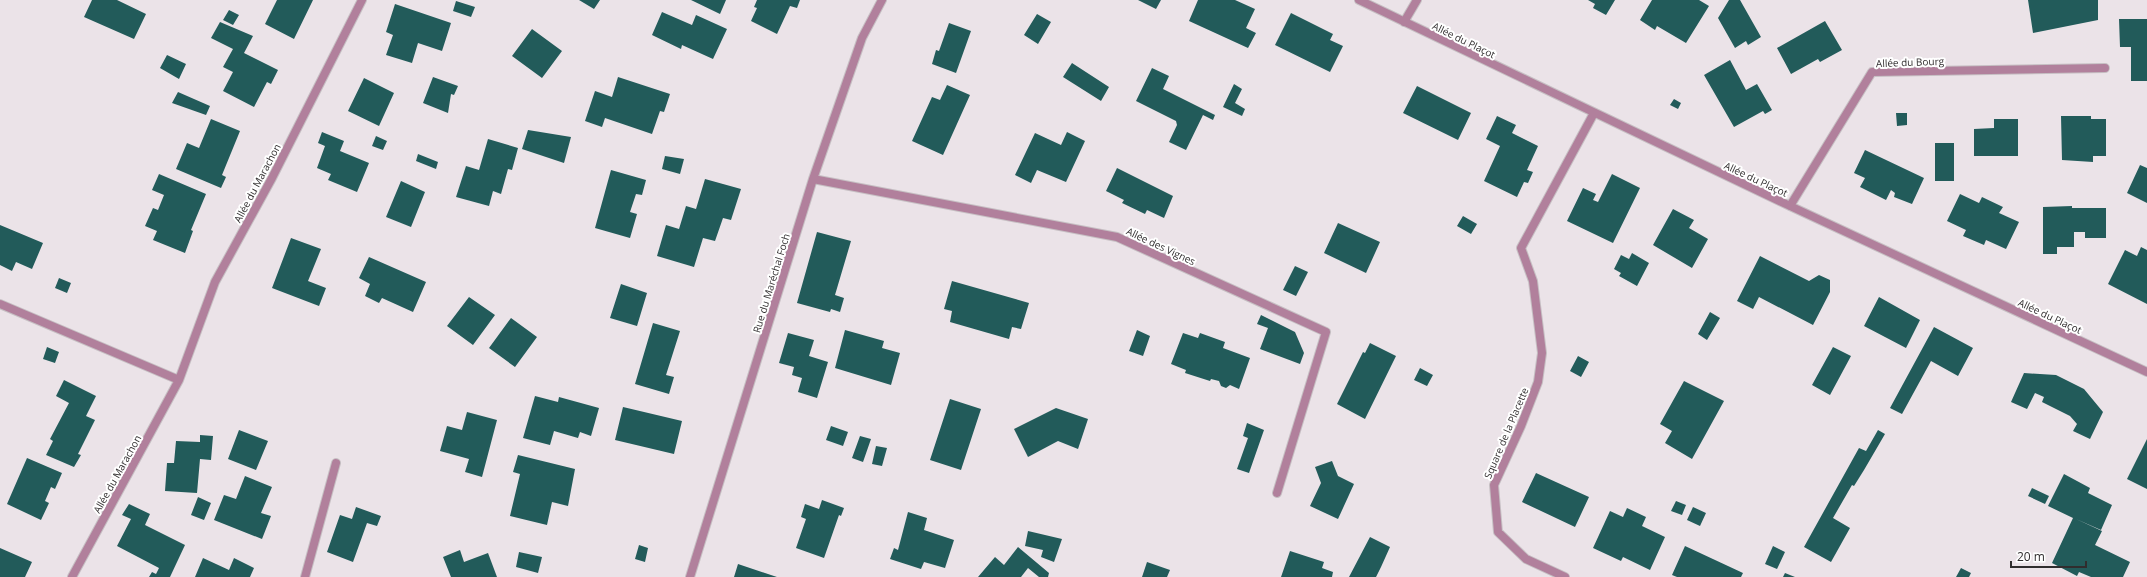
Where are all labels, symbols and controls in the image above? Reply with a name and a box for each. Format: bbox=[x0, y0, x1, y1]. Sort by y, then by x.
street label: Allée du Plaçot bbox=[1430, 19, 1498, 62]
street label: Allée du Bourg bbox=[1876, 54, 1945, 70]
street label: Allée du Marachon bbox=[230, 141, 284, 225]
street label: Allée du Plaçot bbox=[1722, 158, 1790, 200]
street label: Allée des Vignes bbox=[1124, 224, 1198, 268]
street label: Rue du Maréchal Foch bbox=[749, 232, 793, 334]
street label: Allée du Plaçot bbox=[2016, 295, 2084, 337]
street label: Square de la Placette bbox=[1480, 385, 1532, 481]
street label: Allée du Marachon bbox=[90, 432, 144, 516]
scale bar bbox=[2011, 543, 2086, 569]
text: 20 m bbox=[2017, 548, 2045, 565]

